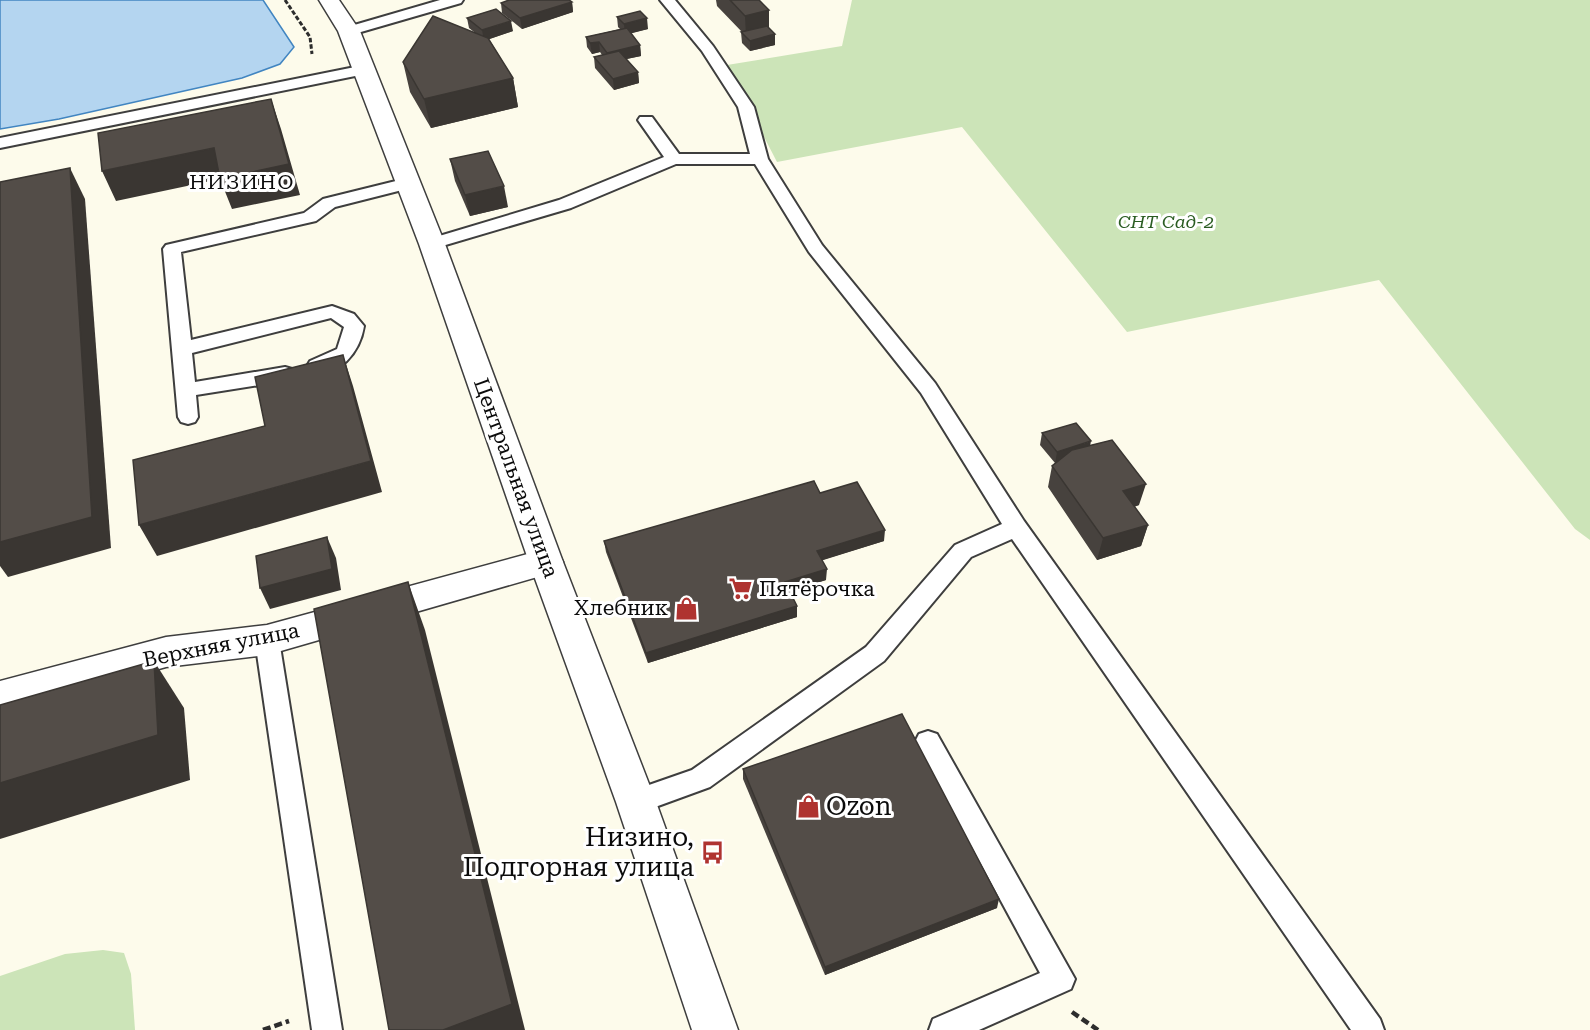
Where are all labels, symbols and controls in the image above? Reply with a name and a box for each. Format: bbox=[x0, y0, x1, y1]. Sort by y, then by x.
district label: НИЗИНО bbox=[189, 170, 295, 194]
park label: СНТ Сад-2 bbox=[1118, 211, 1214, 232]
street label: Центральная улица bbox=[469, 375, 563, 582]
supermarket icon: Пятёрочка bbox=[728, 576, 754, 602]
place label: Пятёрочка bbox=[759, 577, 875, 601]
shop icon: Хлебник bbox=[673, 595, 699, 621]
place label: Хлебник bbox=[574, 596, 668, 620]
street label: Верхняя улица bbox=[141, 618, 302, 672]
place label: Ozon bbox=[826, 791, 892, 821]
shop icon: Ozon bbox=[795, 793, 821, 819]
place label: Низино, Подгорная улица bbox=[463, 822, 694, 882]
bus stop icon: Низино, Подгорная улица bbox=[699, 839, 725, 865]

